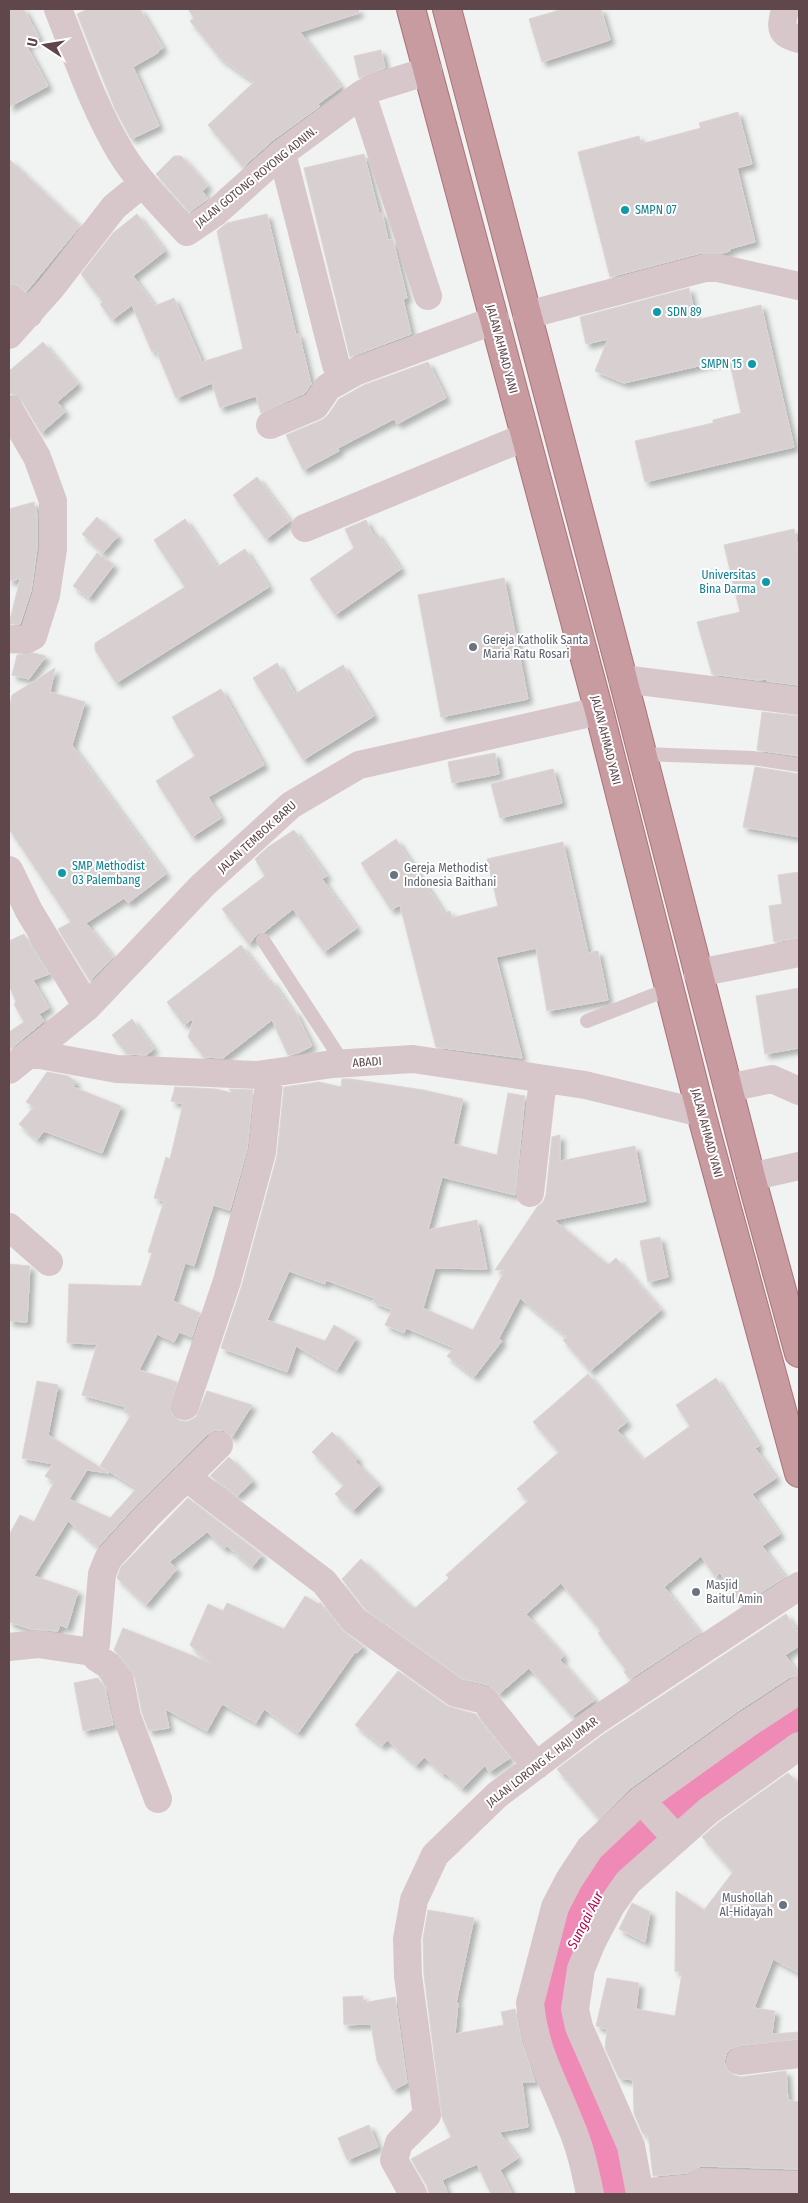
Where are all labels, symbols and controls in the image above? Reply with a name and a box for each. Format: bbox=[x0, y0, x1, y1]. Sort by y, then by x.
north arrow bbox=[20, 20, 70, 70]
text: U bbox=[24, 37, 42, 48]
street label: JALAN GOTONG ROYONG ADNIN. bbox=[192, 123, 320, 230]
place label: SMPN 07 bbox=[635, 203, 677, 217]
marker: SMPN 07 bbox=[619, 204, 631, 216]
street label: JALAN AHMAD YANI bbox=[483, 303, 521, 395]
place label: SDN 89 bbox=[667, 305, 702, 319]
marker: SDN 89 bbox=[651, 306, 663, 318]
place label: SMPN 15 bbox=[701, 357, 742, 371]
marker: SMPN 15 bbox=[746, 358, 758, 370]
place label: Universitas Bina Darma bbox=[699, 568, 756, 596]
marker: Universitas Bina Darma bbox=[760, 576, 772, 588]
place label: Gereja Katholik Santa Maria Ratu Rosari bbox=[483, 633, 589, 661]
marker: Gereja Katholik Santa Maria Ratu Rosari bbox=[467, 641, 479, 653]
street label: JALAN AHMAD YANI bbox=[588, 694, 624, 786]
street label: JALAN TEMBOK BARU bbox=[215, 798, 299, 876]
place label: SMP Methodist 03 Palembang bbox=[72, 859, 145, 887]
place label: Gereja Methodist Indonesia Baithani bbox=[404, 861, 496, 889]
marker: SMP Methodist 03 Palembang bbox=[56, 867, 68, 879]
marker: Gereja Methodist Indonesia Baithani bbox=[388, 869, 400, 881]
street label: ABADI bbox=[352, 1054, 382, 1070]
street label: JALAN AHMAD YANI bbox=[688, 1087, 726, 1179]
place label: Masjid Baitul Amin bbox=[706, 1578, 763, 1606]
marker: Masjid Baitul Amin bbox=[690, 1586, 702, 1598]
street label: JALAN LORONG K. HAJI UMAR bbox=[483, 1714, 601, 1810]
water label: Sungai Aur bbox=[563, 1888, 608, 1953]
place label: Mushollah Al-Hidayah bbox=[719, 1891, 773, 1919]
marker: Mushollah Al-Hidayah bbox=[777, 1899, 789, 1911]

